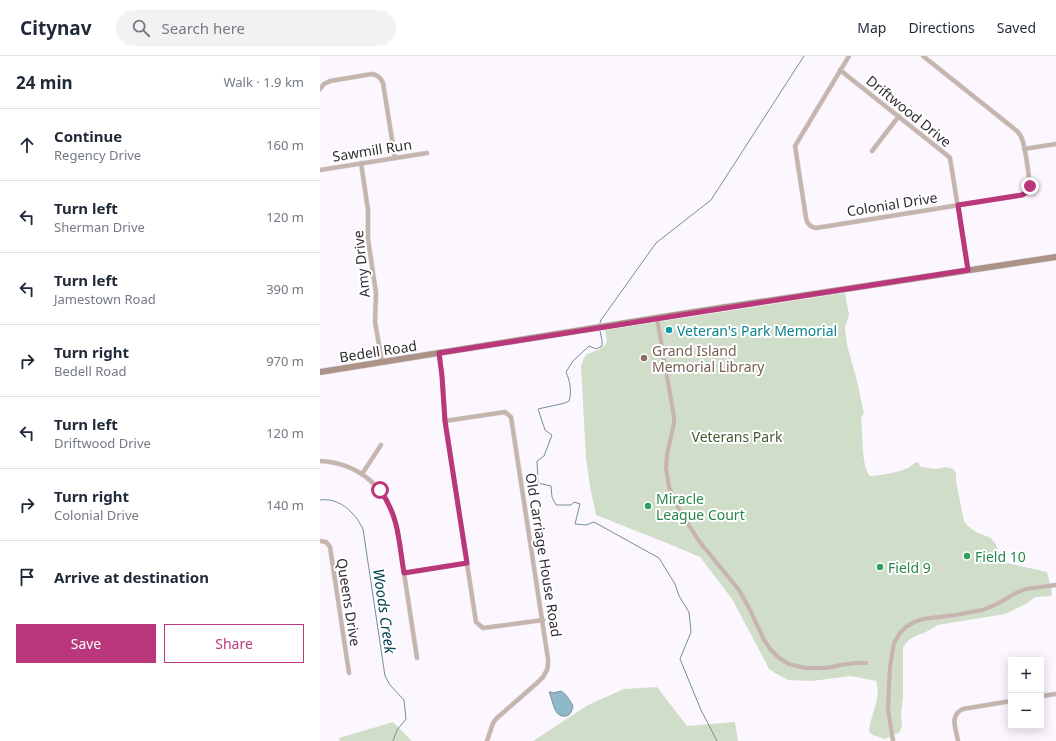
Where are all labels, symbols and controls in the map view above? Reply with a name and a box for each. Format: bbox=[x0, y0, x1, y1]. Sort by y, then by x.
search box bbox=[116, 10, 396, 46]
text: Citynav bbox=[20, 15, 92, 41]
icon: search bbox=[130, 17, 152, 39]
text: Search here bbox=[162, 18, 245, 38]
text: Map bbox=[857, 18, 886, 37]
text: Directions bbox=[908, 18, 975, 37]
text: Saved bbox=[997, 18, 1036, 37]
text: 24 min bbox=[16, 71, 73, 94]
street label: Driftwood Drive bbox=[862, 71, 956, 151]
text: Walk · 1.9 km bbox=[224, 73, 304, 91]
text: Continue bbox=[54, 126, 122, 146]
icon: ahead bbox=[16, 134, 38, 156]
street label: Sawmill Run bbox=[331, 134, 413, 166]
text: 160 m bbox=[266, 136, 304, 154]
text: Regency Drive bbox=[54, 146, 141, 164]
route end bbox=[1021, 177, 1039, 195]
street label: Colonial Drive bbox=[845, 187, 939, 221]
text: Turn left bbox=[54, 198, 118, 218]
icon: left bbox=[16, 206, 38, 228]
text: 120 m bbox=[266, 208, 304, 226]
text: Sherman Drive bbox=[54, 218, 145, 236]
street label: Amy Drive bbox=[348, 229, 374, 299]
text: Turn left bbox=[54, 270, 118, 290]
icon: left bbox=[16, 278, 38, 300]
text: 390 m bbox=[266, 280, 304, 298]
text: Jamestown Road bbox=[54, 290, 156, 308]
place label: Veteran's Park Memorial bbox=[677, 321, 837, 340]
marker: Veteran's Park Memorial bbox=[664, 325, 674, 335]
street label: Bedell Road bbox=[338, 336, 418, 366]
place label: Grand Island Memorial Library bbox=[652, 341, 765, 376]
text: Turn right bbox=[54, 342, 129, 362]
icon: right bbox=[16, 350, 38, 372]
text: 970 m bbox=[266, 352, 304, 370]
marker: Grand Island Memorial Library bbox=[639, 353, 649, 363]
text: Bedell Road bbox=[54, 362, 126, 380]
text: Turn left bbox=[54, 414, 118, 434]
icon: left bbox=[16, 422, 38, 444]
text: 120 m bbox=[266, 424, 304, 442]
park label: Veterans Park bbox=[692, 427, 783, 446]
text: Driftwood Drive bbox=[54, 434, 151, 452]
street label: Old Carriage House Road bbox=[522, 472, 566, 638]
route start bbox=[371, 481, 389, 499]
text: Turn right bbox=[54, 486, 129, 506]
place label: Miracle League Court bbox=[656, 489, 745, 524]
icon: right bbox=[16, 494, 38, 516]
text: 140 m bbox=[266, 496, 304, 514]
marker: Miracle League Court bbox=[643, 501, 653, 511]
text: Colonial Drive bbox=[54, 506, 139, 524]
place label: Field 10 bbox=[975, 547, 1026, 566]
marker: Field 10 bbox=[962, 551, 972, 561]
street label: Queens Drive bbox=[333, 557, 365, 648]
place label: Field 9 bbox=[888, 558, 931, 577]
marker: Field 9 bbox=[875, 562, 885, 572]
icon: arrive bbox=[16, 566, 38, 588]
text: Arrive at destination bbox=[54, 567, 209, 587]
water label: Woods Creek bbox=[369, 567, 401, 655]
button: Save bbox=[16, 624, 156, 663]
button: Share bbox=[164, 624, 304, 663]
map controls bbox=[1008, 657, 1044, 729]
button: + bbox=[1008, 657, 1044, 693]
button: − bbox=[1008, 693, 1044, 729]

